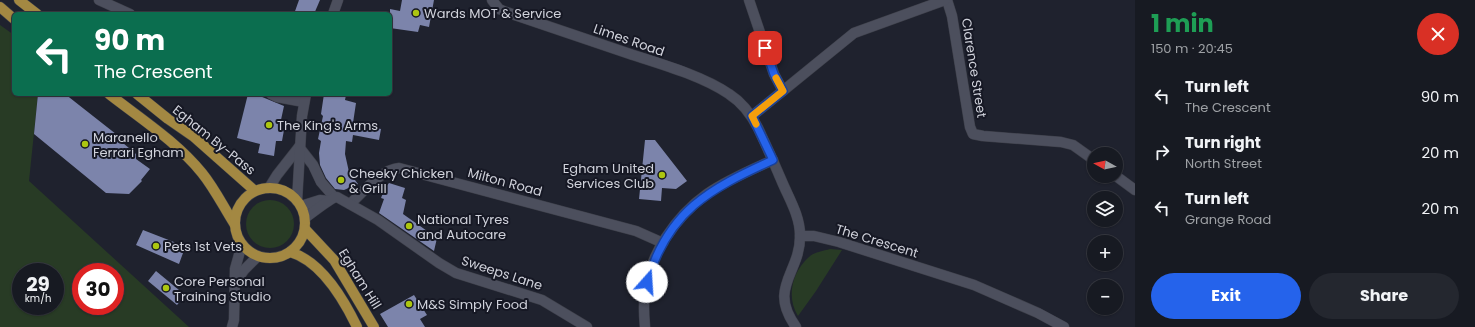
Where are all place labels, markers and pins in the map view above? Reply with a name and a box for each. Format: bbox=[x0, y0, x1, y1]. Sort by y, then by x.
place label: Wards MOT & Service bbox=[424, 4, 561, 23]
marker: Wards MOT & Service bbox=[411, 8, 421, 18]
pin bbox=[748, 31, 782, 65]
place label: The King's Arms bbox=[277, 116, 378, 135]
marker: The King's Arms bbox=[264, 120, 274, 130]
place label: Maranello Ferrari Egham bbox=[93, 128, 184, 162]
marker: Maranello Ferrari Egham bbox=[80, 139, 90, 149]
place label: Egham United Services Club bbox=[563, 159, 654, 193]
place label: Cheeky Chicken & Grill bbox=[349, 164, 453, 198]
marker: Egham United Services Club bbox=[657, 170, 667, 180]
marker: Cheeky Chicken & Grill bbox=[336, 175, 346, 185]
place label: National Tyres and Autocare bbox=[417, 210, 509, 244]
marker: National Tyres and Autocare bbox=[404, 221, 414, 231]
place label: Pets 1st Vets bbox=[164, 237, 242, 256]
marker: Pets 1st Vets bbox=[151, 241, 161, 251]
place label: Core Personal Training Studio bbox=[174, 272, 271, 306]
marker: Core Personal Training Studio bbox=[161, 283, 171, 293]
place label: M&S Simply Food bbox=[417, 295, 528, 314]
marker: M&S Simply Food bbox=[404, 299, 414, 309]

